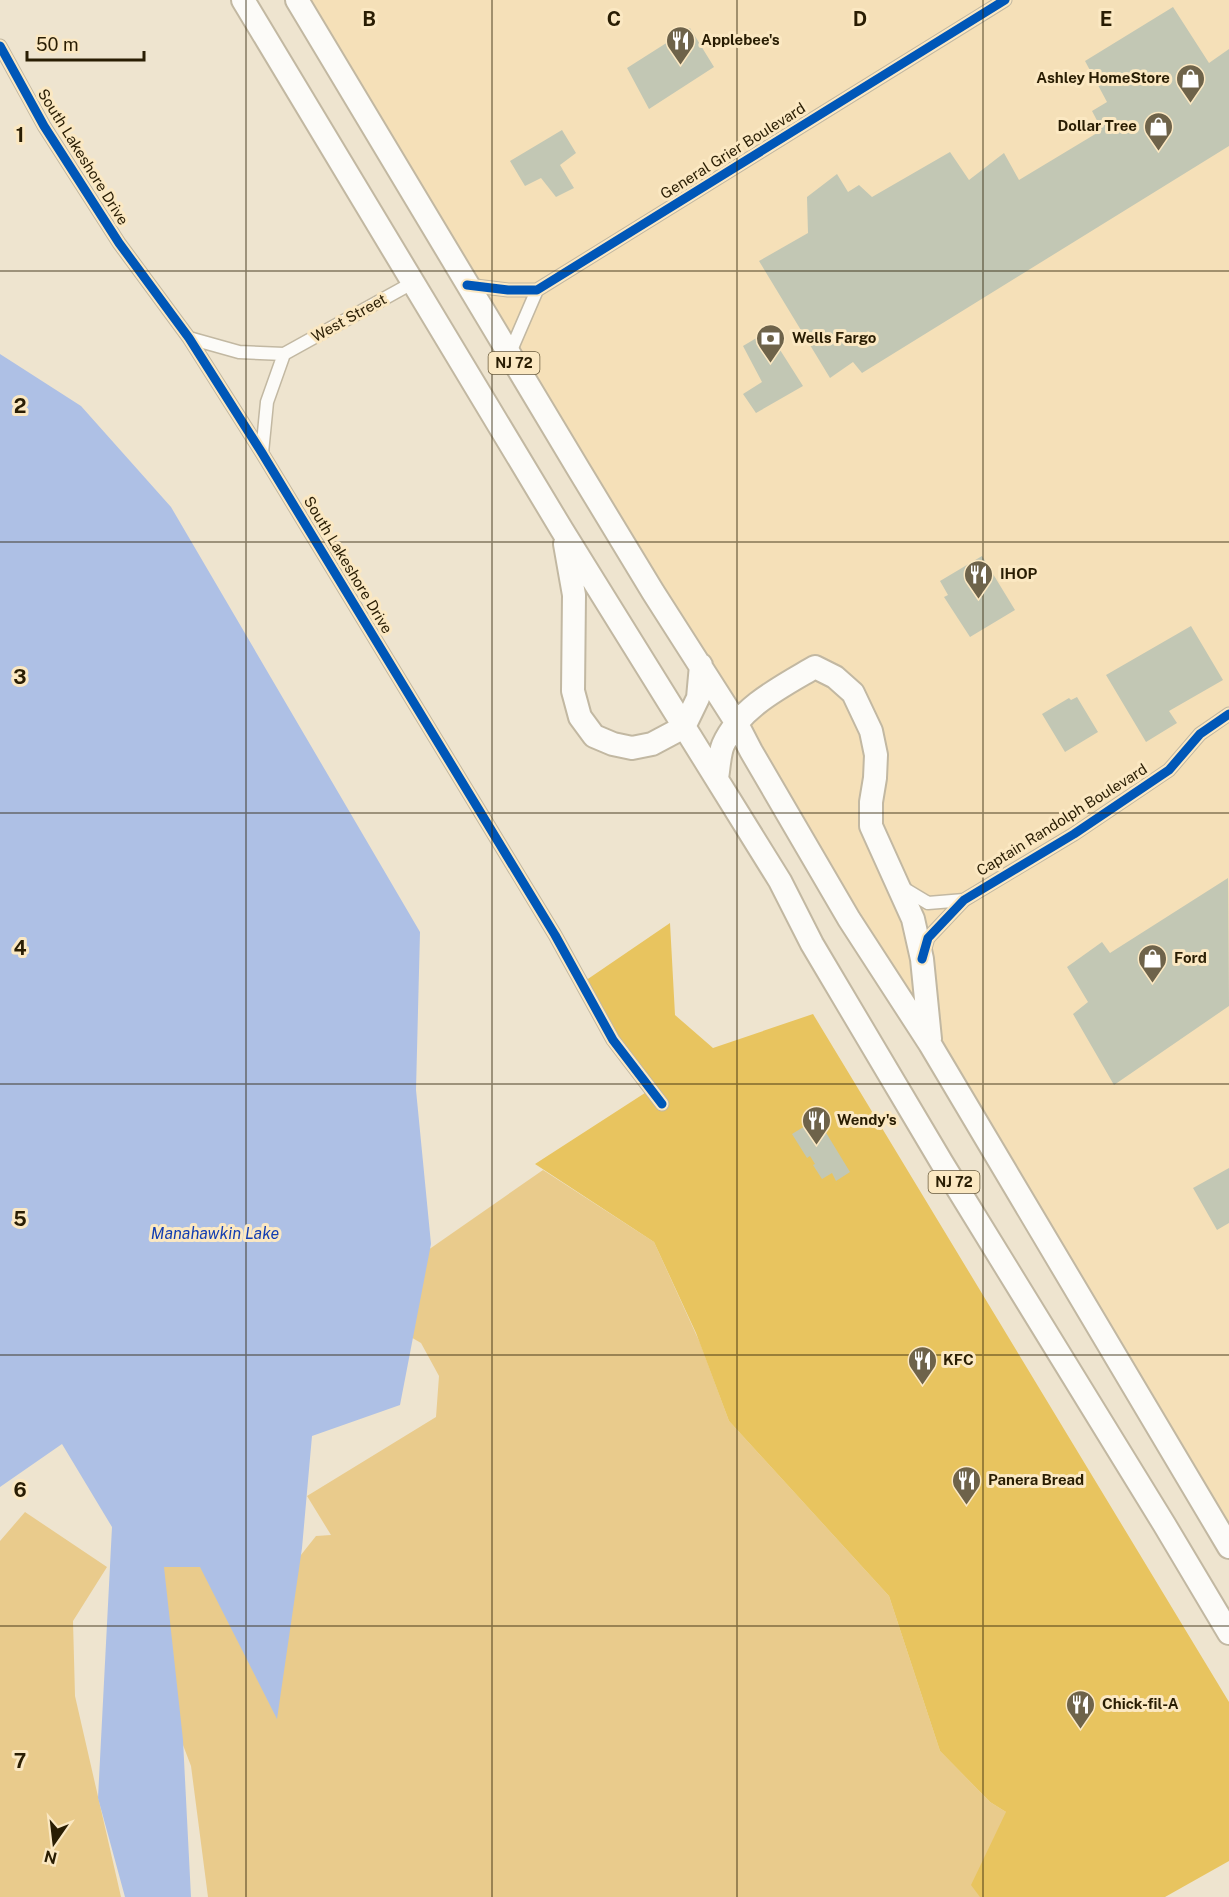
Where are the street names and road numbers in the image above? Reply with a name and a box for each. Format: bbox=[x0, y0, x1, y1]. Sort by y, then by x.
street label: South Lakeshore Drive bbox=[35, 86, 132, 228]
street label: General Grier Boulevard bbox=[657, 99, 808, 202]
street label: West Street bbox=[308, 290, 389, 345]
road number: NJ 72 bbox=[488, 352, 540, 374]
street label: South Lakeshore Drive bbox=[301, 493, 396, 636]
street label: Captain Randolph Boulevard bbox=[973, 760, 1150, 879]
road number: NJ 72 bbox=[928, 1171, 980, 1193]

